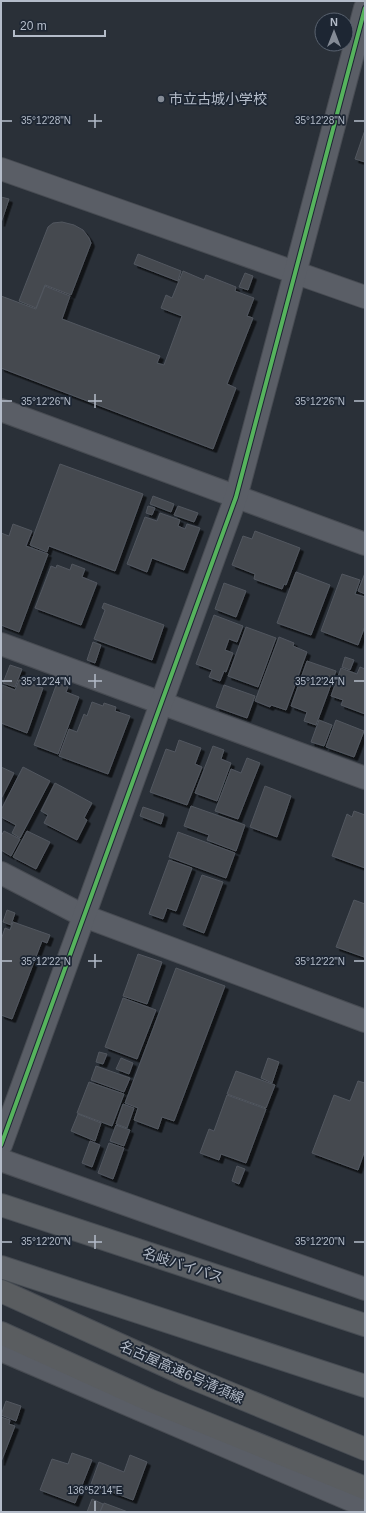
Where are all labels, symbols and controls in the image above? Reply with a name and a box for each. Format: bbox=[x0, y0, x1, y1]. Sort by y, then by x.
scale bar bbox=[14, 12, 105, 38]
north arrow bbox=[314, 12, 354, 52]
text: N bbox=[330, 16, 338, 28]
text: 20 m bbox=[20, 19, 47, 33]
place label: 市立古城小学校 bbox=[169, 91, 267, 107]
marker: 市立古城小学校 bbox=[156, 94, 166, 104]
text: 35°12'28"N bbox=[21, 115, 71, 126]
text: 35°12'28"N bbox=[295, 115, 345, 126]
text: 35°12'26"N bbox=[21, 396, 71, 407]
text: 35°12'26"N bbox=[295, 396, 345, 407]
text: 35°12'24"N bbox=[21, 676, 71, 687]
text: 35°12'24"N bbox=[295, 676, 345, 687]
text: 35°12'22"N bbox=[21, 956, 71, 967]
text: 35°12'22"N bbox=[295, 956, 345, 967]
text: 35°12'20"N bbox=[21, 1236, 71, 1247]
text: 35°12'20"N bbox=[295, 1236, 345, 1247]
street label: 名岐バイパス bbox=[141, 1244, 225, 1286]
street label: 名古屋高速6号清須線 bbox=[118, 1337, 246, 1407]
text: 136°52'14"E bbox=[67, 1485, 123, 1496]

